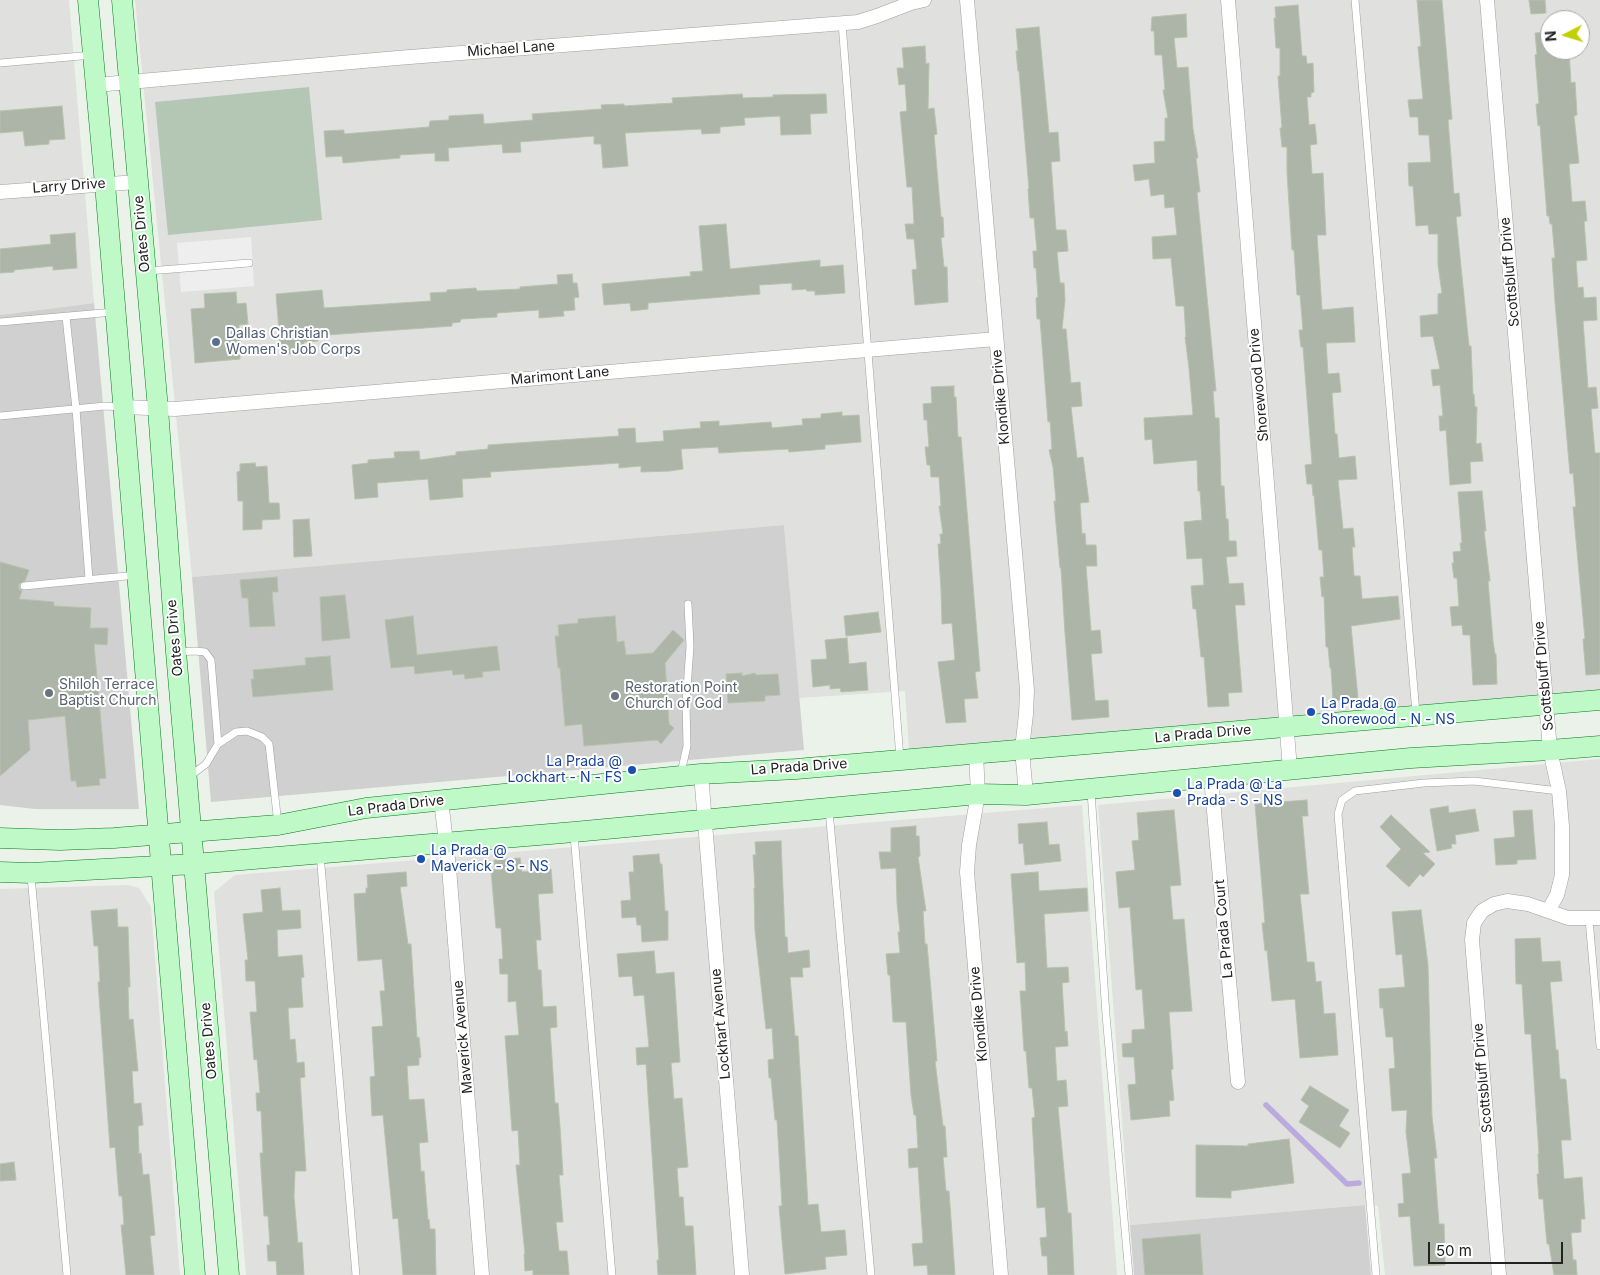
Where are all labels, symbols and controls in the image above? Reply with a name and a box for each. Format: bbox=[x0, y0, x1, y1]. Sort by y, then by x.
north arrow bbox=[1540, 10, 1590, 60]
text: N bbox=[1542, 30, 1559, 42]
street label: Michael Lane bbox=[467, 38, 555, 60]
street label: Larry Drive bbox=[32, 175, 106, 197]
street label: Oates Drive bbox=[130, 195, 154, 273]
street label: Scottsbluff Drive bbox=[1497, 216, 1523, 328]
place label: Dallas Christian Women's Job Corps bbox=[226, 326, 361, 358]
street label: Shorewood Drive bbox=[1246, 328, 1272, 442]
marker: Dallas Christian Women's Job Corps bbox=[210, 336, 222, 348]
street label: Klondike Drive bbox=[988, 349, 1014, 445]
street label: Marimont Lane bbox=[510, 363, 610, 389]
street label: Oates Drive bbox=[163, 599, 187, 677]
street label: Scottsbluff Drive bbox=[1531, 620, 1557, 732]
place label: Shiloh Terrace Baptist Church bbox=[59, 677, 157, 710]
place label: Restoration Point Church of God bbox=[625, 680, 737, 712]
marker: Shiloh Terrace Baptist Church bbox=[43, 687, 55, 699]
marker: Restoration Point Church of God bbox=[609, 690, 621, 702]
place label: La Prada @ Shorewood - N - NS bbox=[1321, 696, 1455, 729]
marker: La Prada @ Shorewood - N - NS bbox=[1305, 706, 1317, 718]
street label: La Prada Drive bbox=[1154, 721, 1252, 747]
place label: La Prada @ Lockhart - N - FS bbox=[507, 754, 622, 786]
street label: La Prada Drive bbox=[750, 755, 848, 779]
marker: La Prada @ Lockhart - N - FS bbox=[626, 764, 638, 776]
place label: La Prada @ La Prada - S - NS bbox=[1187, 777, 1283, 810]
marker: La Prada @ La Prada - S - NS bbox=[1171, 787, 1183, 799]
street label: La Prada Drive bbox=[347, 792, 445, 820]
place label: La Prada @ Maverick - S - NS bbox=[431, 843, 549, 876]
marker: La Prada @ Maverick - S - NS bbox=[415, 853, 427, 865]
street label: La Prada Court bbox=[1211, 879, 1237, 979]
street label: Klondike Drive bbox=[966, 966, 992, 1062]
street label: Lockhart Avenue bbox=[708, 968, 734, 1080]
street label: Maverick Avenue bbox=[450, 980, 476, 1094]
street label: Oates Drive bbox=[197, 1002, 221, 1080]
street label: Scottsbluff Drive bbox=[1470, 1022, 1496, 1134]
scale bar bbox=[1430, 1232, 1565, 1264]
text: 50 m bbox=[1436, 1241, 1472, 1260]

